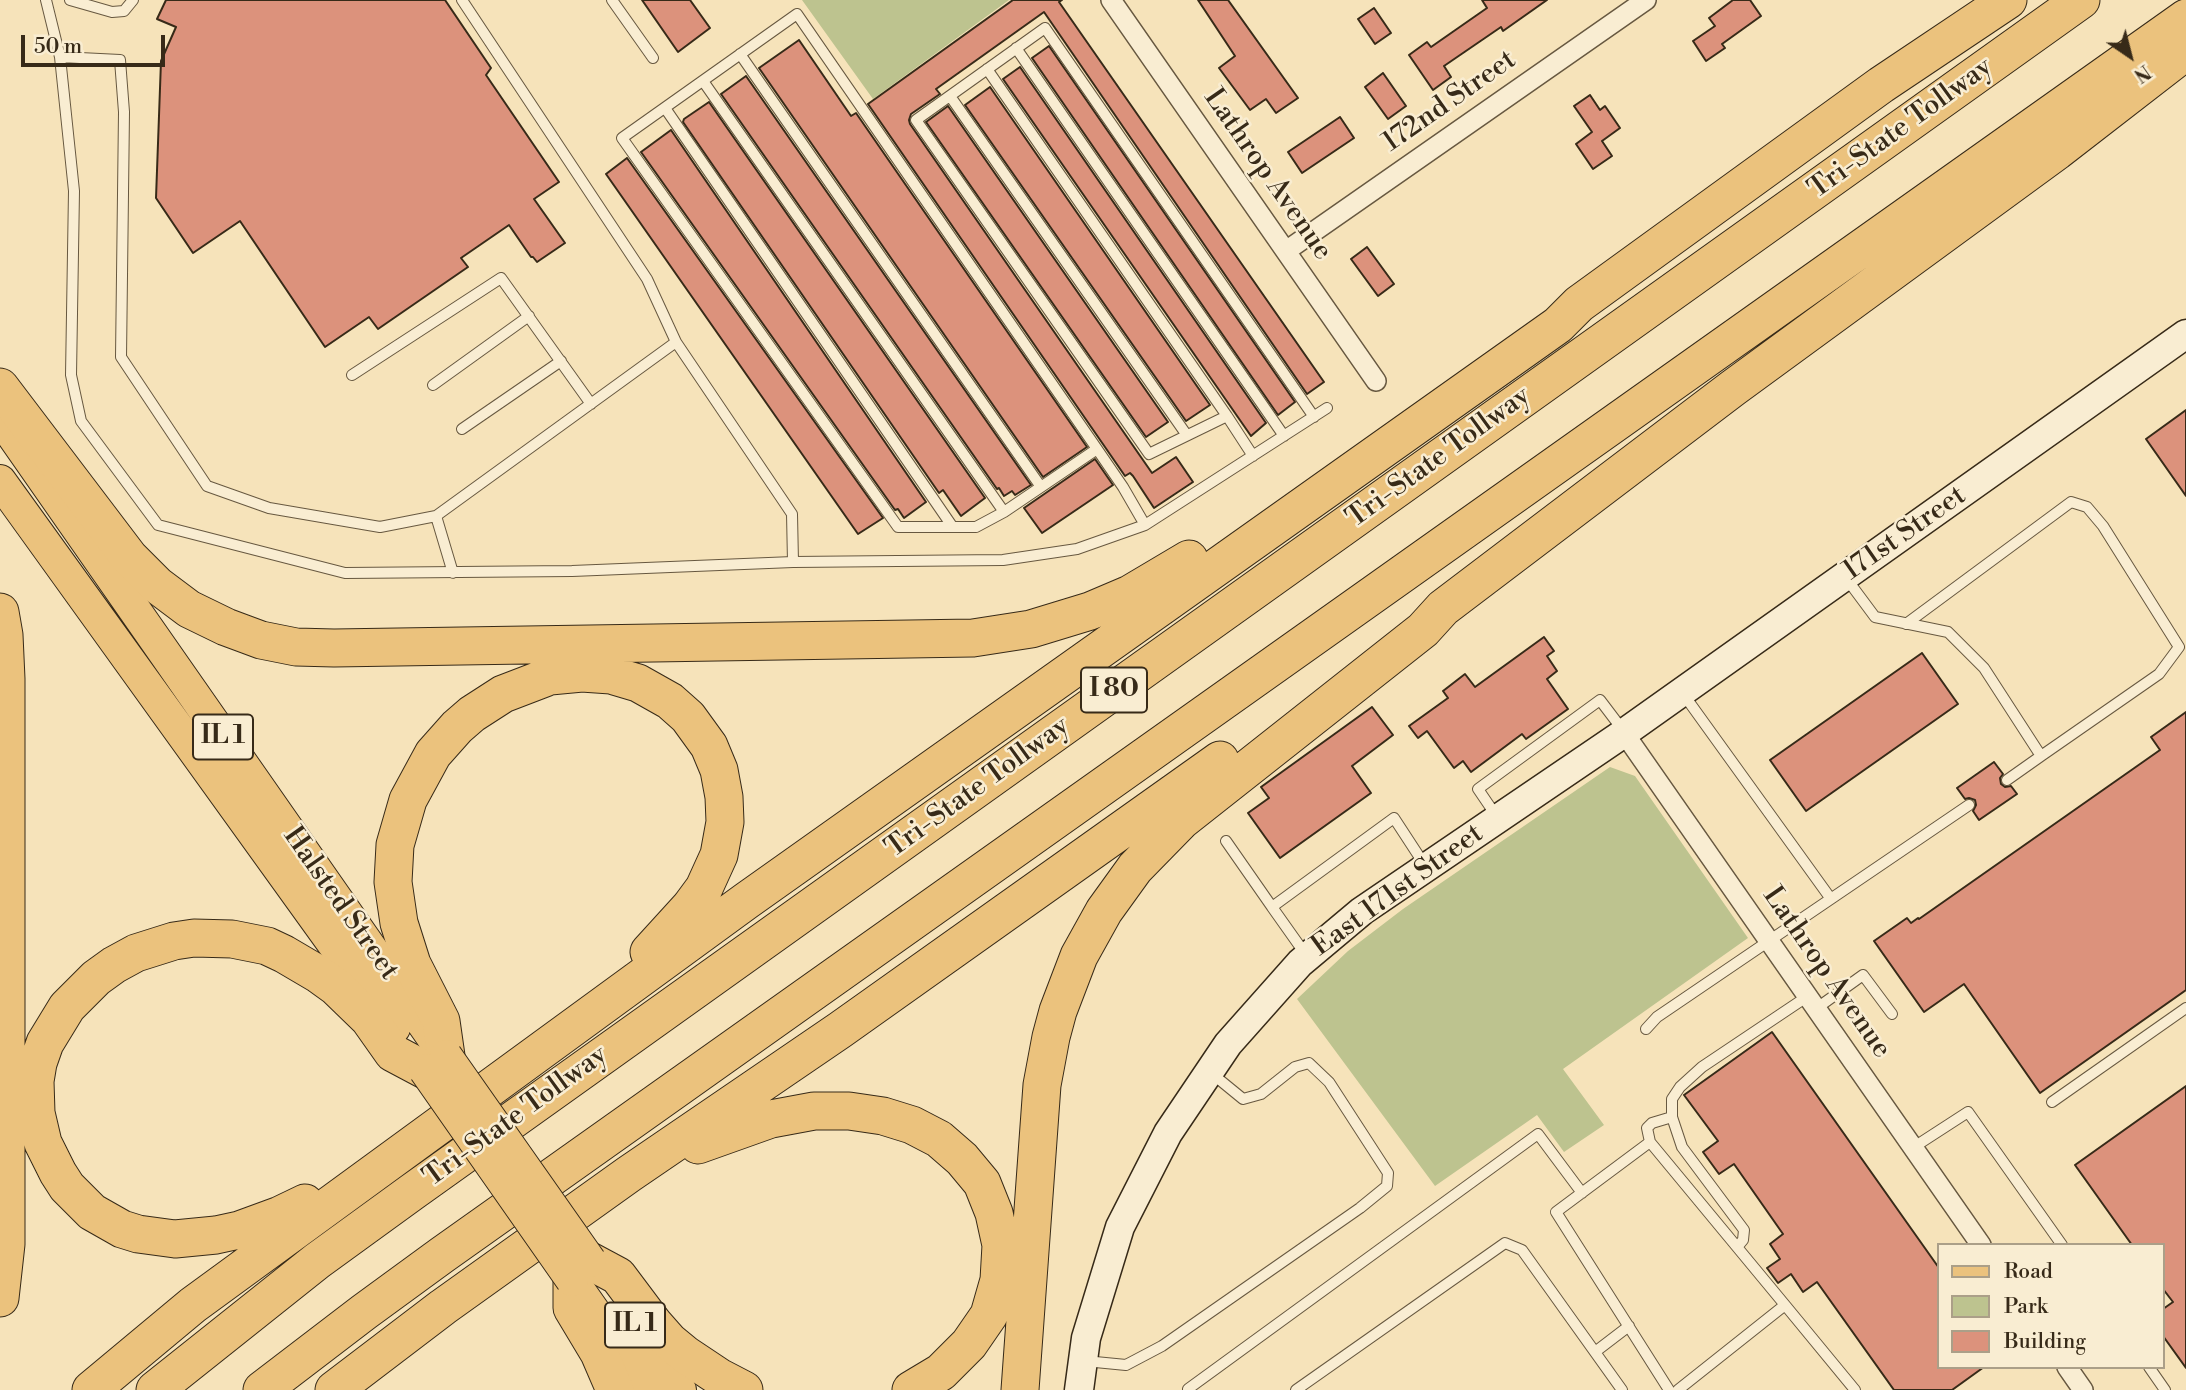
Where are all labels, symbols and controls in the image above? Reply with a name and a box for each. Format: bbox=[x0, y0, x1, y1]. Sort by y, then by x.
scale bar bbox=[24, 21, 168, 65]
north arrow bbox=[2095, 21, 2165, 91]
text: 50 m bbox=[34, 34, 82, 60]
street label: 172nd Street bbox=[1377, 44, 1523, 160]
street label: Tri-State Tollway bbox=[1803, 51, 1999, 207]
text: N bbox=[2129, 59, 2155, 87]
street label: Lathrop Avenue bbox=[1195, 83, 1339, 267]
street label: Tri-State Tollway bbox=[1341, 380, 1537, 536]
street label: 171st Street bbox=[1837, 480, 1973, 588]
road number: I 80 bbox=[1081, 668, 1147, 712]
street label: Tri-State Tollway bbox=[880, 710, 1076, 866]
road number: IL 1 bbox=[193, 715, 253, 760]
street label: East 171st Street bbox=[1306, 818, 1490, 964]
street label: Halsted Street bbox=[275, 821, 405, 987]
street label: Lathrop Avenue bbox=[1754, 881, 1898, 1065]
street label: Tri-State Tollway bbox=[418, 1039, 614, 1195]
legend bbox=[1938, 1243, 2165, 1369]
text: Road bbox=[2004, 1259, 2053, 1285]
text: Park bbox=[2004, 1294, 2048, 1320]
road number: IL 1 bbox=[605, 1302, 665, 1348]
text: Building bbox=[2004, 1329, 2086, 1355]

